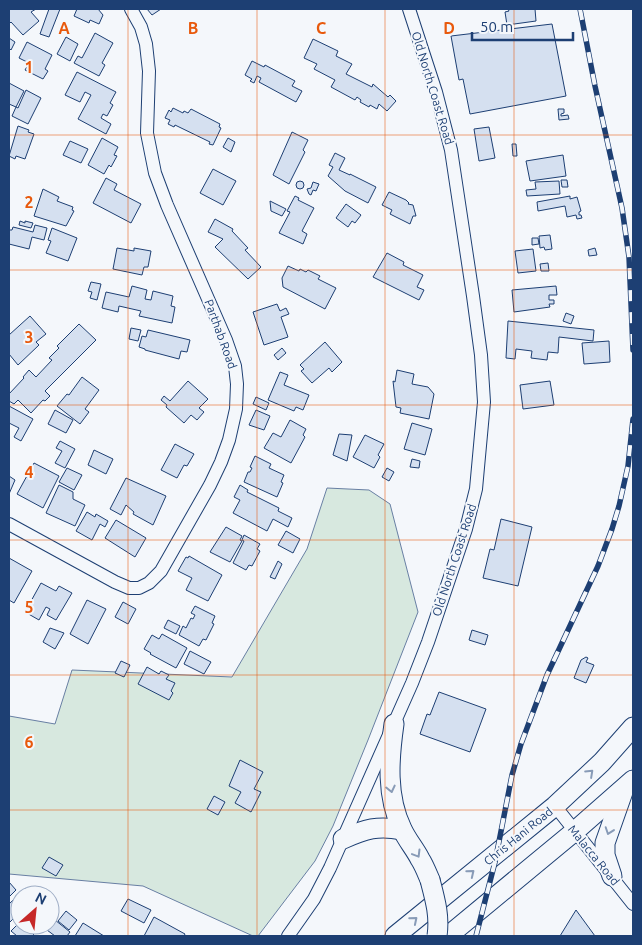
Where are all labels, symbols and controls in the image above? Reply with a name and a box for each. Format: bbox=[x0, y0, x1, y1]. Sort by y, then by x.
scale bar bbox=[472, 10, 573, 42]
text: 50 m bbox=[480, 18, 513, 35]
text: A bbox=[58, 19, 70, 37]
text: B bbox=[188, 19, 198, 37]
text: C bbox=[316, 19, 326, 37]
text: D bbox=[443, 19, 455, 37]
street label: Old North Coast Road bbox=[410, 30, 456, 146]
text: 1 bbox=[24, 58, 34, 76]
text: 2 bbox=[24, 193, 34, 211]
street label: Parthab Road bbox=[202, 298, 240, 370]
text: 3 bbox=[24, 328, 34, 346]
text: 4 bbox=[24, 463, 34, 481]
street label: Old North Coast Road bbox=[430, 502, 478, 618]
text: 5 bbox=[24, 598, 34, 616]
text: 6 bbox=[24, 733, 34, 751]
one-way arrow bbox=[585, 770, 594, 779]
one-way arrow bbox=[385, 785, 396, 794]
street label: Chris Hani Road bbox=[481, 804, 555, 868]
street label: Malacca Road bbox=[566, 822, 622, 888]
one-way arrow bbox=[605, 827, 615, 835]
one-way arrow bbox=[411, 849, 421, 858]
one-way arrow bbox=[466, 870, 475, 879]
north arrow bbox=[10, 885, 60, 935]
text: N bbox=[33, 889, 49, 908]
one-way arrow bbox=[408, 917, 417, 926]

